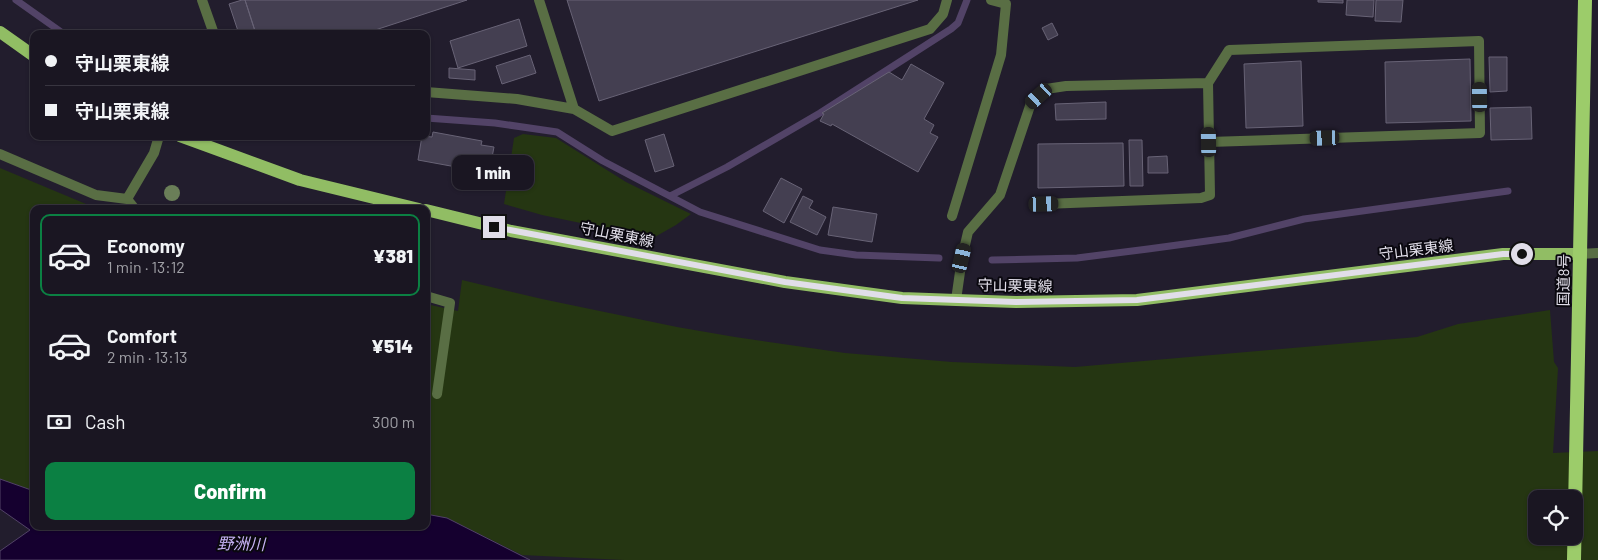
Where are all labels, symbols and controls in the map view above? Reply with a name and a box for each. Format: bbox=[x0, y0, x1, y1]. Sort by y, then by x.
text: 守山栗東線 bbox=[75, 51, 170, 74]
car bbox=[1022, 80, 1055, 112]
car bbox=[1472, 82, 1487, 112]
text: 守山栗東線 bbox=[75, 99, 170, 122]
car bbox=[1201, 127, 1216, 157]
car bbox=[1309, 130, 1340, 146]
callout: 1 min bbox=[453, 154, 535, 190]
text: 1 min bbox=[475, 163, 511, 182]
car bbox=[1028, 196, 1059, 212]
route end bbox=[483, 216, 505, 238]
street label: 守山栗東線 bbox=[578, 218, 656, 250]
icon: car bbox=[47, 233, 92, 278]
text: Economy bbox=[107, 234, 185, 257]
street label: 守山栗東線 bbox=[1378, 235, 1454, 263]
car bbox=[951, 242, 972, 274]
route start bbox=[1511, 243, 1533, 265]
text: ¥381 bbox=[372, 244, 413, 267]
street label: 国道8号 bbox=[1554, 253, 1572, 307]
text: 1 min · 13:12 bbox=[107, 257, 185, 276]
street label: 守山栗東線 bbox=[977, 275, 1053, 295]
icon: car bbox=[47, 323, 92, 368]
text: Comfort bbox=[107, 324, 177, 347]
text: ¥514 bbox=[371, 334, 413, 357]
text: 2 min · 13:13 bbox=[107, 347, 188, 366]
icon: cash bbox=[45, 408, 73, 436]
text: Cash bbox=[85, 410, 126, 433]
text: 300 m bbox=[372, 412, 415, 431]
button: Confirm bbox=[45, 462, 415, 520]
map controls bbox=[1528, 490, 1583, 545]
button: locate bbox=[1528, 490, 1583, 545]
water label: 野洲川 bbox=[217, 533, 267, 553]

